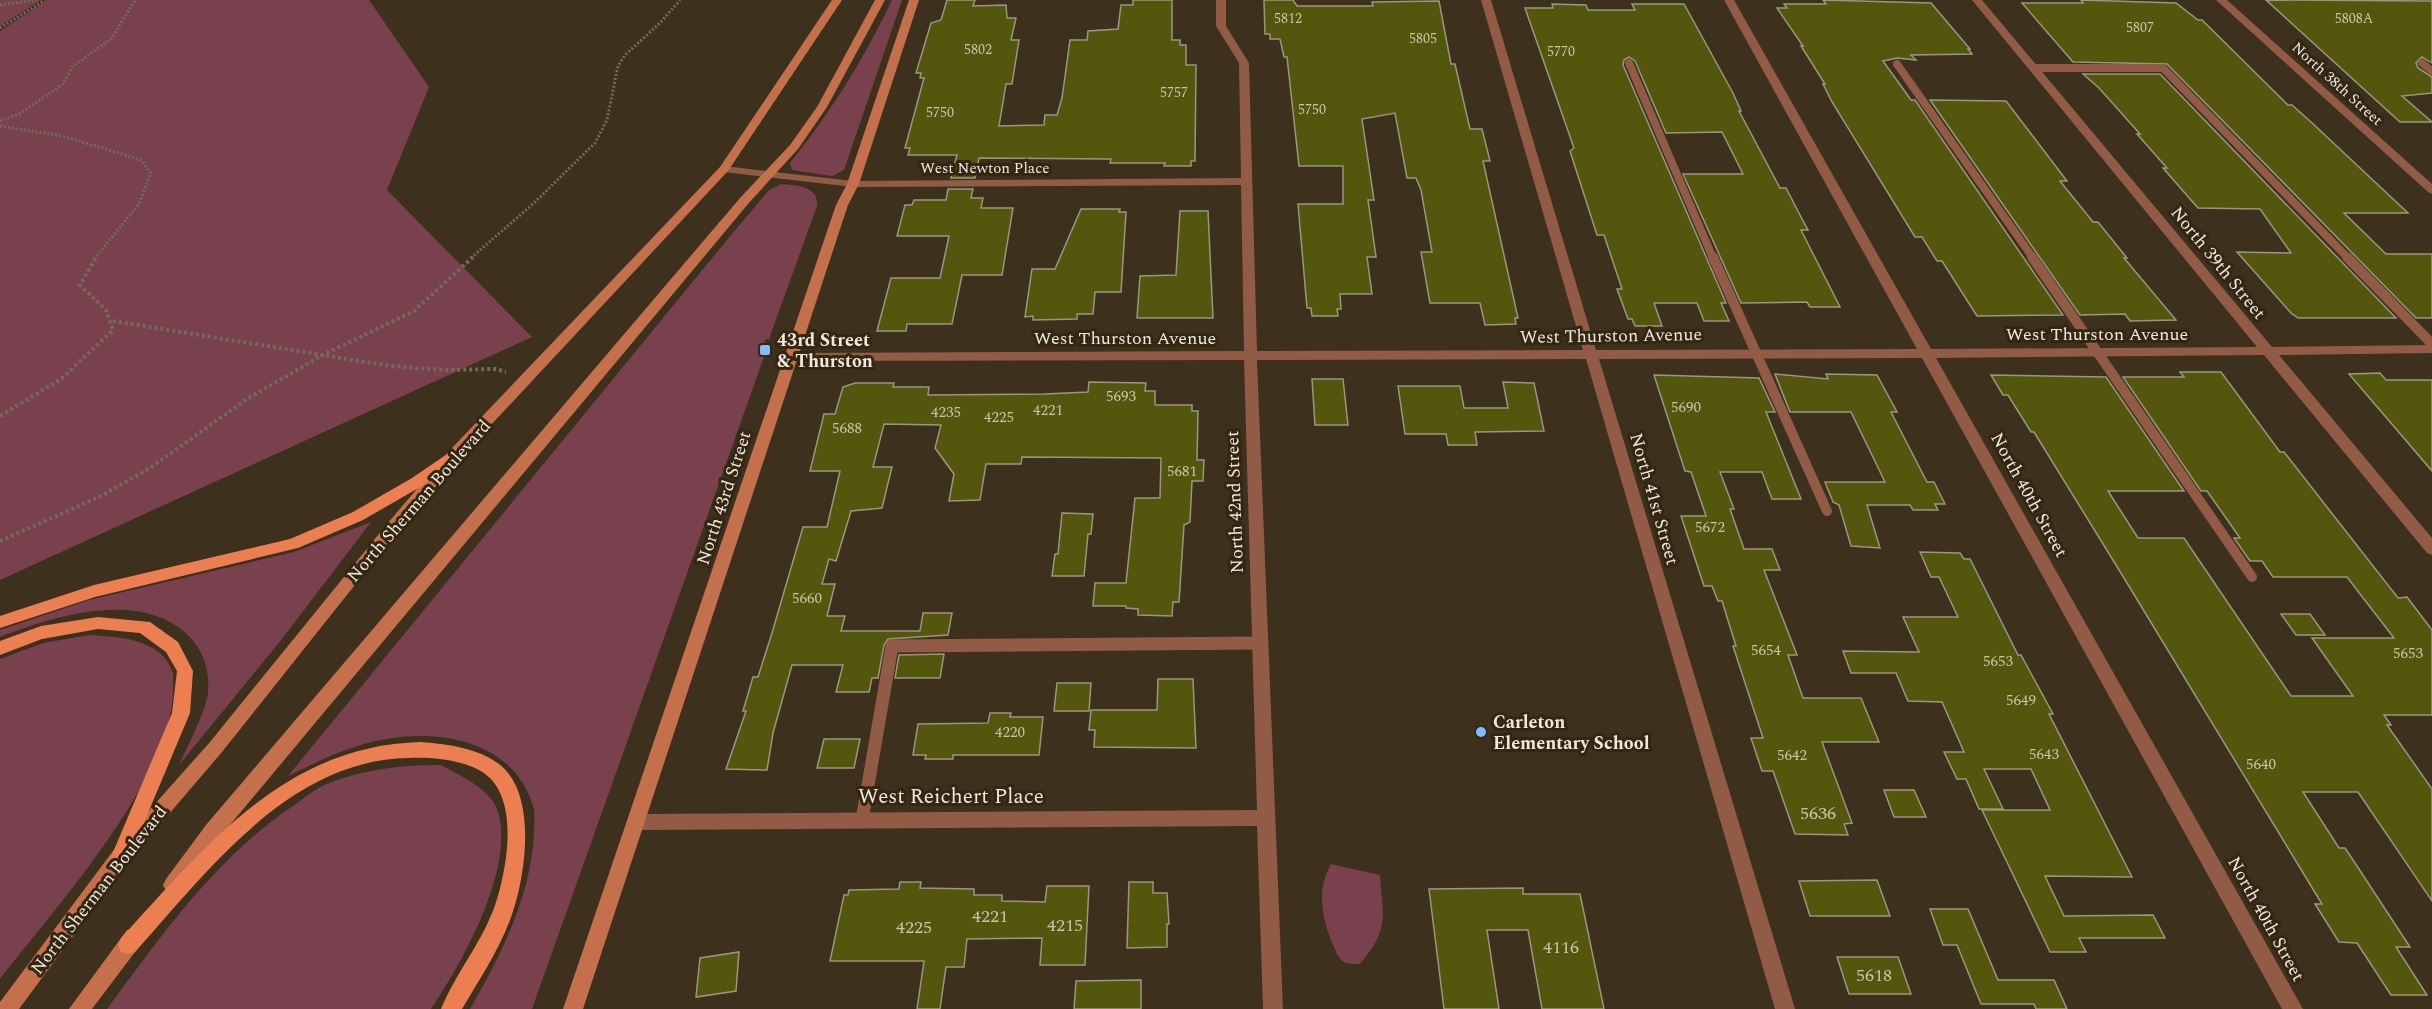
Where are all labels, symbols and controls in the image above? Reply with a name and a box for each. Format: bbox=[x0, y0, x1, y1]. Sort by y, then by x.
house number: 5812 bbox=[1274, 8, 1302, 29]
house number: 5808A bbox=[2335, 8, 2374, 29]
house number: 5807 bbox=[2126, 17, 2154, 38]
house number: 5805 bbox=[1409, 28, 1437, 49]
street label: North 38th Street bbox=[2286, 37, 2388, 131]
house number: 5802 bbox=[964, 39, 992, 60]
house number: 5770 bbox=[1547, 41, 1575, 62]
house number: 5757 bbox=[1160, 82, 1188, 103]
house number: 5750 bbox=[1298, 99, 1326, 120]
house number: 5750 bbox=[926, 102, 954, 123]
street label: West Newton Place bbox=[920, 157, 1050, 180]
street label: North 39th Street bbox=[2164, 200, 2272, 326]
street label: West Thurston Avenue bbox=[1520, 321, 1702, 351]
street label: West Thurston Avenue bbox=[2006, 321, 2188, 348]
street label: West Thurston Avenue bbox=[1034, 325, 1216, 352]
place label: 43rd Street & Thurston bbox=[777, 327, 873, 375]
marker: 43rd Street & Thurston bbox=[758, 343, 772, 357]
house number: 5693 bbox=[1106, 385, 1136, 408]
house number: 5690 bbox=[1671, 396, 1701, 419]
house number: 4221 bbox=[1033, 399, 1063, 422]
house number: 4235 bbox=[931, 401, 961, 424]
house number: 4225 bbox=[984, 406, 1014, 429]
street label: North Sherman Boulevard bbox=[341, 414, 497, 588]
house number: 5688 bbox=[832, 417, 862, 440]
street label: North 43rd Street bbox=[690, 427, 758, 569]
street label: North 40th Street bbox=[1983, 428, 2075, 562]
street label: North 42nd Street bbox=[1219, 430, 1251, 574]
street label: North 41st Street bbox=[1622, 430, 1686, 568]
house number: 5681 bbox=[1167, 460, 1197, 483]
house number: 5672 bbox=[1695, 516, 1725, 539]
house number: 5660 bbox=[792, 587, 822, 610]
house number: 5654 bbox=[1751, 639, 1781, 662]
house number: 5653 bbox=[2393, 642, 2423, 665]
house number: 5653 bbox=[1983, 650, 2013, 673]
house number: 5649 bbox=[2006, 689, 2036, 712]
place label: Carleton Elementary School bbox=[1493, 709, 1650, 757]
house number: 4220 bbox=[995, 721, 1025, 744]
marker: Carleton Elementary School bbox=[1474, 725, 1488, 739]
house number: 5643 bbox=[2029, 743, 2059, 766]
house number: 5642 bbox=[1777, 744, 1807, 767]
house number: 5640 bbox=[2246, 753, 2276, 776]
street label: West Reichert Place bbox=[858, 781, 1044, 813]
street label: North Sherman Boulevard bbox=[24, 800, 174, 980]
house number: 5636 bbox=[1800, 800, 1836, 827]
street label: North 40th Street bbox=[2220, 852, 2312, 986]
house number: 4221 bbox=[972, 903, 1008, 930]
house number: 4215 bbox=[1047, 912, 1083, 939]
house number: 4225 bbox=[896, 914, 932, 941]
house number: 4116 bbox=[1543, 934, 1579, 961]
house number: 5618 bbox=[1856, 962, 1892, 989]

